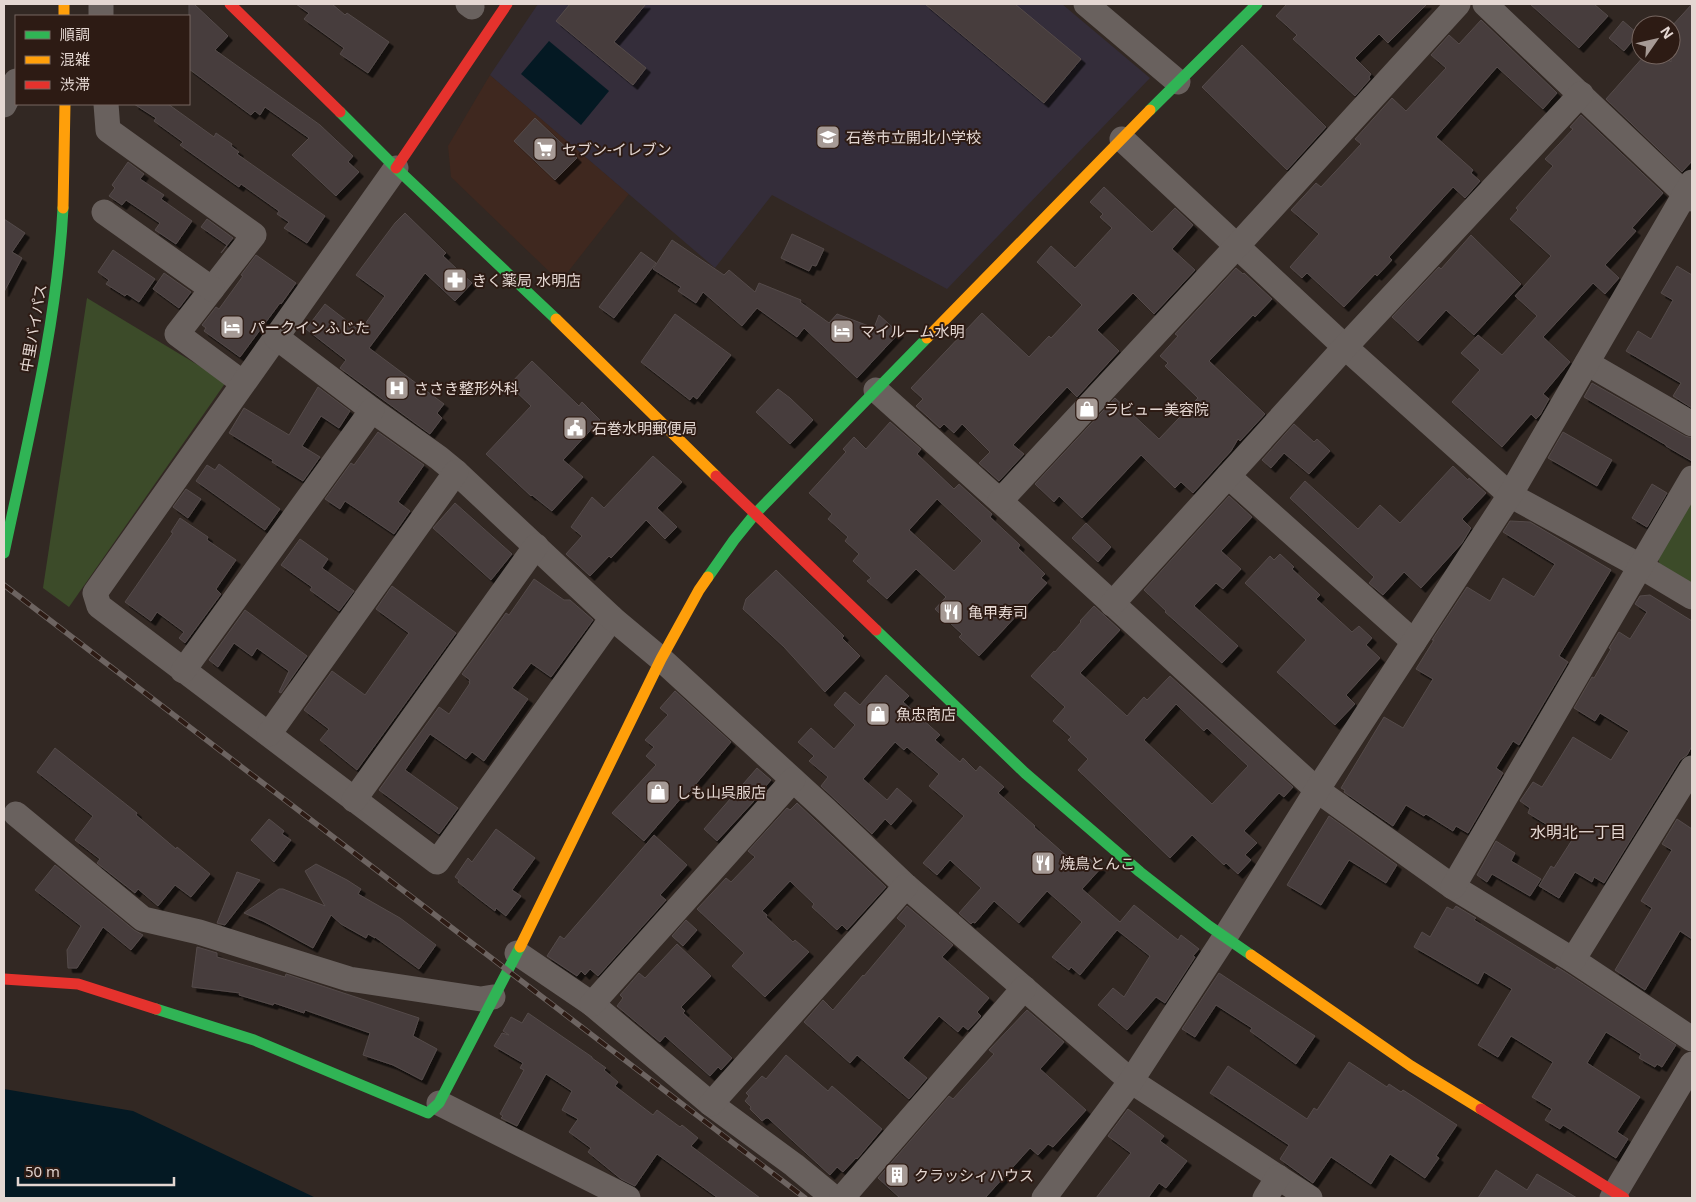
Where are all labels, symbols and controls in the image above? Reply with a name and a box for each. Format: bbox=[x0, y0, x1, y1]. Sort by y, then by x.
legend bbox=[15, 15, 190, 105]
north arrow bbox=[1631, 15, 1681, 65]
text: N bbox=[1656, 22, 1678, 42]
text: 順調 bbox=[60, 24, 90, 44]
text: 混雑 bbox=[60, 49, 90, 69]
text: 渋滞 bbox=[60, 74, 90, 94]
school or university icon: 石巻市立開北小学校 bbox=[815, 124, 841, 150]
place label: 石巻市立開北小学校 bbox=[846, 127, 981, 147]
supermarket icon: セブン-イレブン bbox=[532, 136, 558, 162]
place label: セブン-イレブン bbox=[562, 139, 672, 159]
pharmacy icon: きく薬局 水明店 bbox=[442, 267, 468, 293]
place label: きく薬局 水明店 bbox=[472, 270, 581, 290]
street label: 中里バイパス bbox=[15, 282, 51, 374]
hotel icon: パークインふじた bbox=[219, 314, 245, 340]
place label: パークインふじた bbox=[250, 317, 370, 337]
hotel icon: マイルーム水明 bbox=[829, 318, 855, 344]
place label: マイルーム水明 bbox=[860, 321, 965, 341]
hospital icon: ささき整形外科 bbox=[384, 375, 410, 401]
place label: ささき整形外科 bbox=[414, 378, 519, 398]
shop icon: ラビュー美容院 bbox=[1074, 396, 1100, 422]
place label: ラビュー美容院 bbox=[1104, 399, 1209, 419]
public building icon: 石巻水明郵便局 bbox=[562, 415, 588, 441]
place label: 石巻水明郵便局 bbox=[592, 418, 697, 438]
restaurant icon: 亀甲寿司 bbox=[938, 599, 964, 625]
place label: 亀甲寿司 bbox=[968, 602, 1028, 622]
shop icon: 魚忠商店 bbox=[865, 701, 891, 727]
place label: 魚忠商店 bbox=[896, 704, 956, 724]
shop icon: しも山呉服店 bbox=[645, 779, 671, 805]
place label: しも山呉服店 bbox=[676, 782, 766, 802]
district label: 水明北一丁目 bbox=[1530, 821, 1626, 843]
restaurant icon: 焼鳥とんこ bbox=[1030, 850, 1056, 876]
place label: 焼鳥とんこ bbox=[1060, 853, 1135, 873]
scale bar bbox=[18, 1154, 174, 1186]
text: 50 m bbox=[25, 1161, 60, 1181]
building icon: クラッシィハウス bbox=[884, 1162, 910, 1188]
place label: クラッシィハウス bbox=[914, 1165, 1034, 1185]

